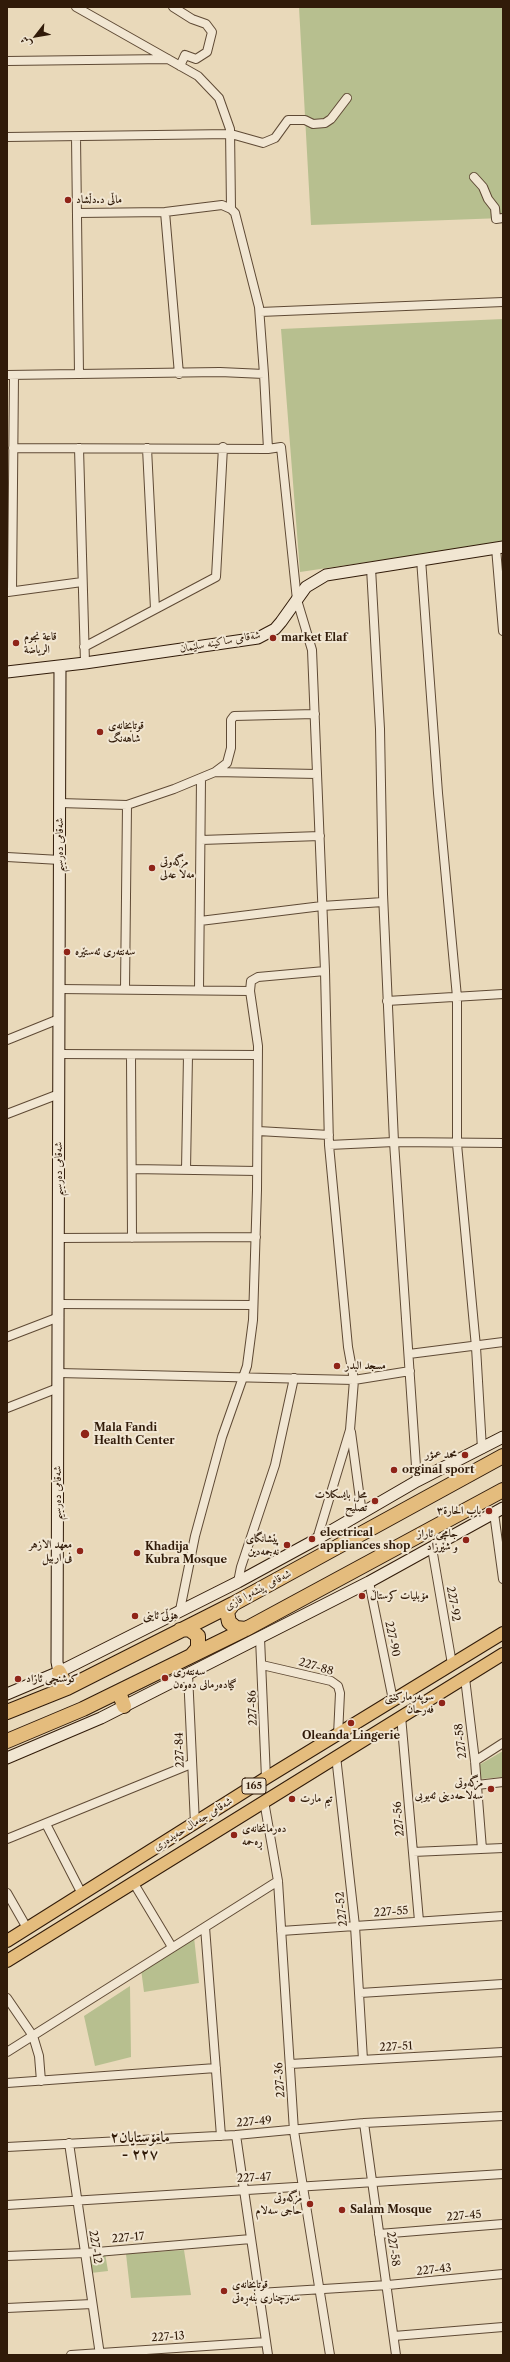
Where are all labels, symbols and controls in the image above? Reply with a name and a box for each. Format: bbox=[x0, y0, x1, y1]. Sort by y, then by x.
north arrow bbox=[16, 16, 56, 56]
text: ش bbox=[17, 34, 35, 50]
place label: ماڵی د.دڵشاد bbox=[76, 193, 122, 207]
marker: ماڵی د.دڵشاد bbox=[63, 195, 73, 205]
street label: شەقامی ساکینە سلێمان bbox=[178, 628, 262, 656]
place label: قاعة نجوم الرياضة bbox=[24, 630, 57, 656]
place label: market Elaf bbox=[281, 631, 347, 645]
marker: market Elaf bbox=[268, 633, 278, 643]
marker: قاعة نجوم الرياضة bbox=[11, 638, 21, 648]
place label: قوتابخانەى شاهەنگ bbox=[108, 719, 144, 745]
marker: قوتابخانەى شاهەنگ bbox=[95, 727, 105, 737]
street label: شەقامی دەرسیم bbox=[53, 818, 67, 872]
place label: مزگەوتی مەلا عەلی bbox=[160, 855, 195, 881]
marker: مزگەوتی مەلا عەلی bbox=[147, 863, 157, 873]
place label: سەنتەری ئەستێرە bbox=[75, 945, 135, 959]
marker: سەنتەری ئەستێرە bbox=[62, 947, 72, 957]
street label: شەقامی دەرسیم bbox=[52, 1142, 66, 1196]
place label: مسجد البدر bbox=[345, 1359, 386, 1373]
marker: مسجد البدر bbox=[332, 1361, 342, 1371]
place label: Mala Fandi Health Center bbox=[94, 1421, 175, 1447]
marker: Mala Fandi Health Center bbox=[79, 1428, 91, 1440]
place label: محمد عمؤر bbox=[425, 1448, 457, 1462]
marker: محمد عمؤر bbox=[460, 1450, 470, 1460]
place label: orginal sport bbox=[402, 1463, 474, 1477]
marker: orginal sport bbox=[389, 1465, 399, 1475]
street label: شەقامی دەرسیم bbox=[51, 1466, 65, 1520]
place label: محل بايسكلات تصليح bbox=[315, 1488, 367, 1514]
marker: محل بايسكلات تصليح bbox=[370, 1496, 380, 1506]
place label: باب الحارة٣ bbox=[437, 1504, 481, 1518]
marker: باب الحارة٣ bbox=[484, 1506, 494, 1516]
place label: electrical appliances shop bbox=[320, 1526, 410, 1552]
place label: جامچی ئاراز و شێرزاد bbox=[417, 1527, 458, 1553]
place label: پێشانگای نەجمەدین bbox=[246, 1532, 279, 1558]
marker: electrical appliances shop bbox=[307, 1534, 317, 1544]
marker: جامچی ئاراز و شێرزاد bbox=[461, 1535, 471, 1545]
place label: معهد الازهر فی اربیل bbox=[29, 1538, 72, 1564]
place label: Khadija Kubra Mosque bbox=[145, 1540, 227, 1566]
marker: پێشانگای نەجمەدین bbox=[282, 1540, 292, 1550]
marker: معهد الازهر فی اربیل bbox=[75, 1546, 85, 1556]
marker: Khadija Kubra Mosque bbox=[132, 1548, 142, 1558]
street label: شەقامی پێشەوا قازی bbox=[222, 1567, 294, 1613]
street label: 227-92 bbox=[443, 1585, 463, 1623]
place label: مۆبلیات کرستاڵ bbox=[370, 1589, 429, 1603]
marker: مۆبلیات کرستاڵ bbox=[357, 1591, 367, 1601]
place label: هۆڵی ئاینی bbox=[143, 1609, 178, 1623]
marker: هۆڵی ئاینی bbox=[130, 1611, 140, 1621]
street label: 227-90 bbox=[382, 1620, 402, 1658]
street label: 227-88 bbox=[297, 1656, 335, 1678]
place label: سەنتەری گیادەرمانی دەوەن bbox=[173, 1665, 237, 1691]
place label: کوشنچی ئازاد bbox=[26, 1672, 78, 1686]
marker: سەنتەری گیادەرمانی دەوەن bbox=[160, 1673, 170, 1683]
marker: کوشنچی ئازاد bbox=[13, 1674, 23, 1684]
street label: 227-86 bbox=[246, 1690, 260, 1726]
place label: سوپەرمارکێتی فەرحان bbox=[385, 1690, 434, 1716]
marker: سوپەرمارکێتی فەرحان bbox=[437, 1698, 447, 1708]
marker: Oleanda Lingerie bbox=[346, 1718, 356, 1728]
street label: 227-58 bbox=[452, 1723, 470, 1759]
place label: Oleanda Lingerie bbox=[302, 1729, 400, 1743]
street label: 227-84 bbox=[173, 1732, 187, 1768]
place label: مزگەوتی سەلاحەدینی ئەیوبی bbox=[415, 1776, 483, 1802]
road number: 165 bbox=[242, 1778, 266, 1794]
marker: مزگەوتی سەلاحەدینی ئەیوبی bbox=[486, 1784, 496, 1794]
place label: تیم مارت bbox=[300, 1792, 332, 1806]
street label: شەقامی جەمال حەیدەری bbox=[151, 1794, 235, 1854]
marker: تیم مارت bbox=[287, 1794, 297, 1804]
street label: 227-56 bbox=[391, 1801, 407, 1837]
place label: دەرمانخانەی ڕەحمە bbox=[242, 1822, 286, 1848]
marker: دەرمانخانەی ڕەحمە bbox=[229, 1830, 239, 1840]
street label: 227-52 bbox=[334, 1891, 350, 1927]
street label: 227-55 bbox=[373, 1904, 409, 1920]
street label: 227-51 bbox=[379, 2040, 413, 2054]
street label: 227-36 bbox=[272, 2062, 288, 2098]
street label: 227-49 bbox=[236, 2114, 272, 2130]
district label: مامۆستایان٢ - ٢٢٧ bbox=[110, 2129, 170, 2164]
street label: 227-47 bbox=[236, 2171, 272, 2185]
place label: مزگەوتی حاجی سەلام bbox=[256, 2191, 302, 2217]
marker: مزگەوتی حاجی سەلام bbox=[305, 2199, 315, 2209]
place label: Salam Mosque bbox=[350, 2203, 432, 2217]
marker: Salam Mosque bbox=[337, 2205, 347, 2215]
street label: 227-45 bbox=[446, 2208, 482, 2224]
street label: 227-12 bbox=[86, 2229, 104, 2265]
street label: 227-17 bbox=[111, 2230, 145, 2246]
street label: 227-58 bbox=[384, 2231, 402, 2267]
street label: 227-43 bbox=[416, 2262, 452, 2278]
place label: قوتابخانەی سەرچناری بنەڕەتی bbox=[232, 2278, 300, 2304]
marker: قوتابخانەی سەرچناری بنەڕەتی bbox=[219, 2286, 229, 2296]
street label: 227-13 bbox=[151, 2329, 185, 2345]

